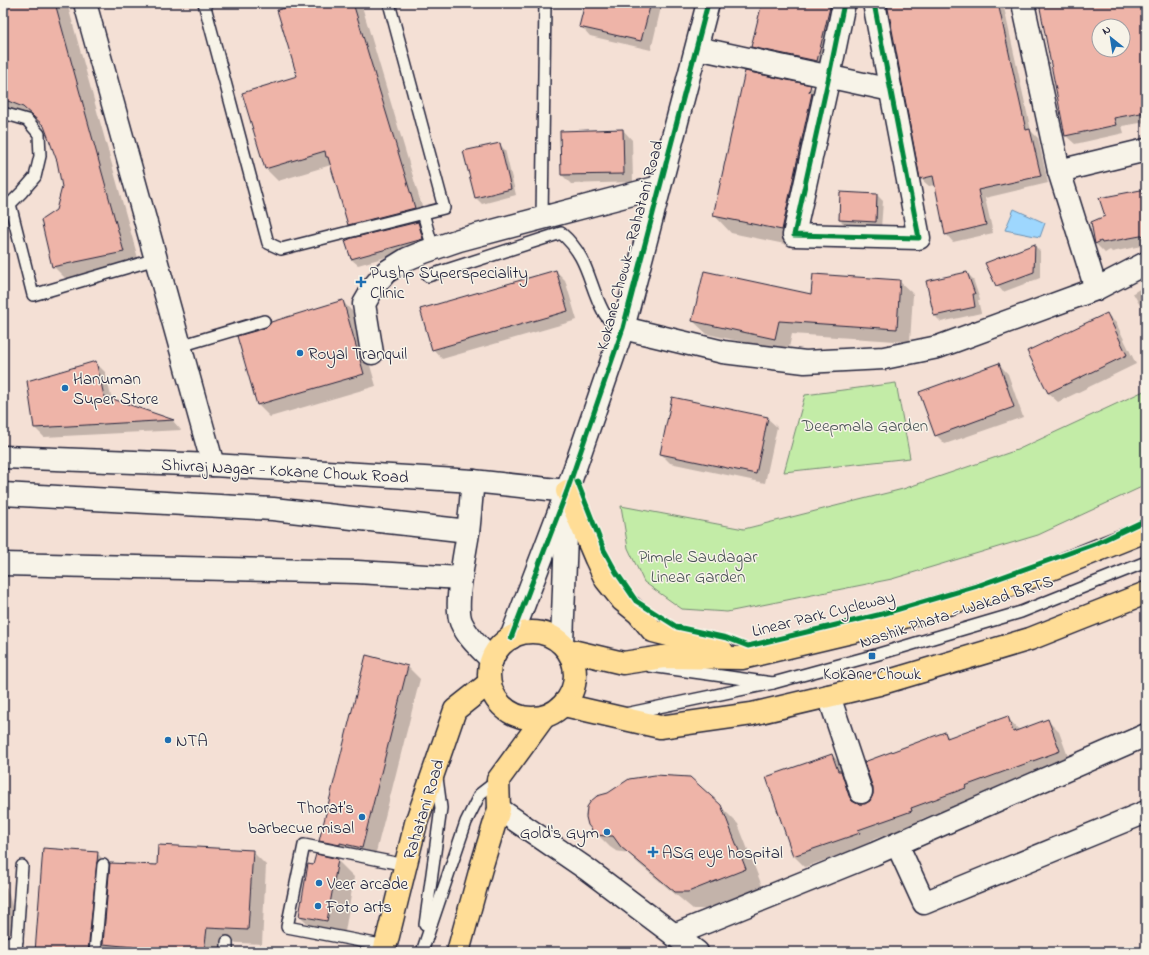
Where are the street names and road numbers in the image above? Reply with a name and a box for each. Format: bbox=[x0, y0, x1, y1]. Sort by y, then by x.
street label: Kokane Chowk - Rahatani Road bbox=[590, 137, 671, 353]
street label: Shivraj Nagar - Kokane Chowk Road bbox=[161, 453, 410, 492]
street label: Nashik Phata - Wakad BRTS bbox=[856, 569, 1057, 656]
street label: Linear Park Cycleway bbox=[749, 585, 898, 645]
street label: Rahatani Road bbox=[397, 756, 452, 863]

